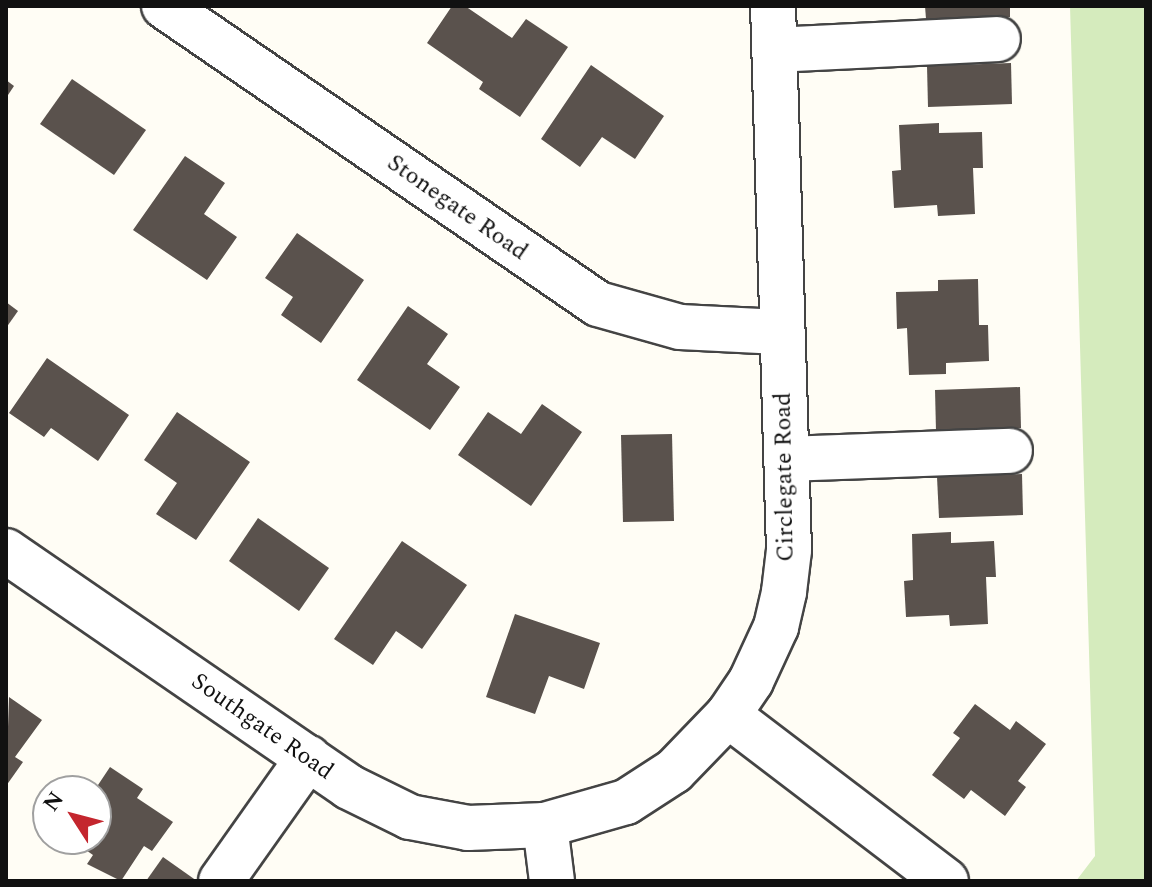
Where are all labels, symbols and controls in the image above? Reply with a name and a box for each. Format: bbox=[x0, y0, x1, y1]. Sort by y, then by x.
street label: Stonegate Road bbox=[381, 149, 533, 267]
street label: Circlegate Road bbox=[769, 392, 801, 562]
street label: Southgate Road bbox=[185, 667, 339, 787]
north arrow bbox=[32, 775, 112, 855]
text: N bbox=[35, 785, 72, 819]

